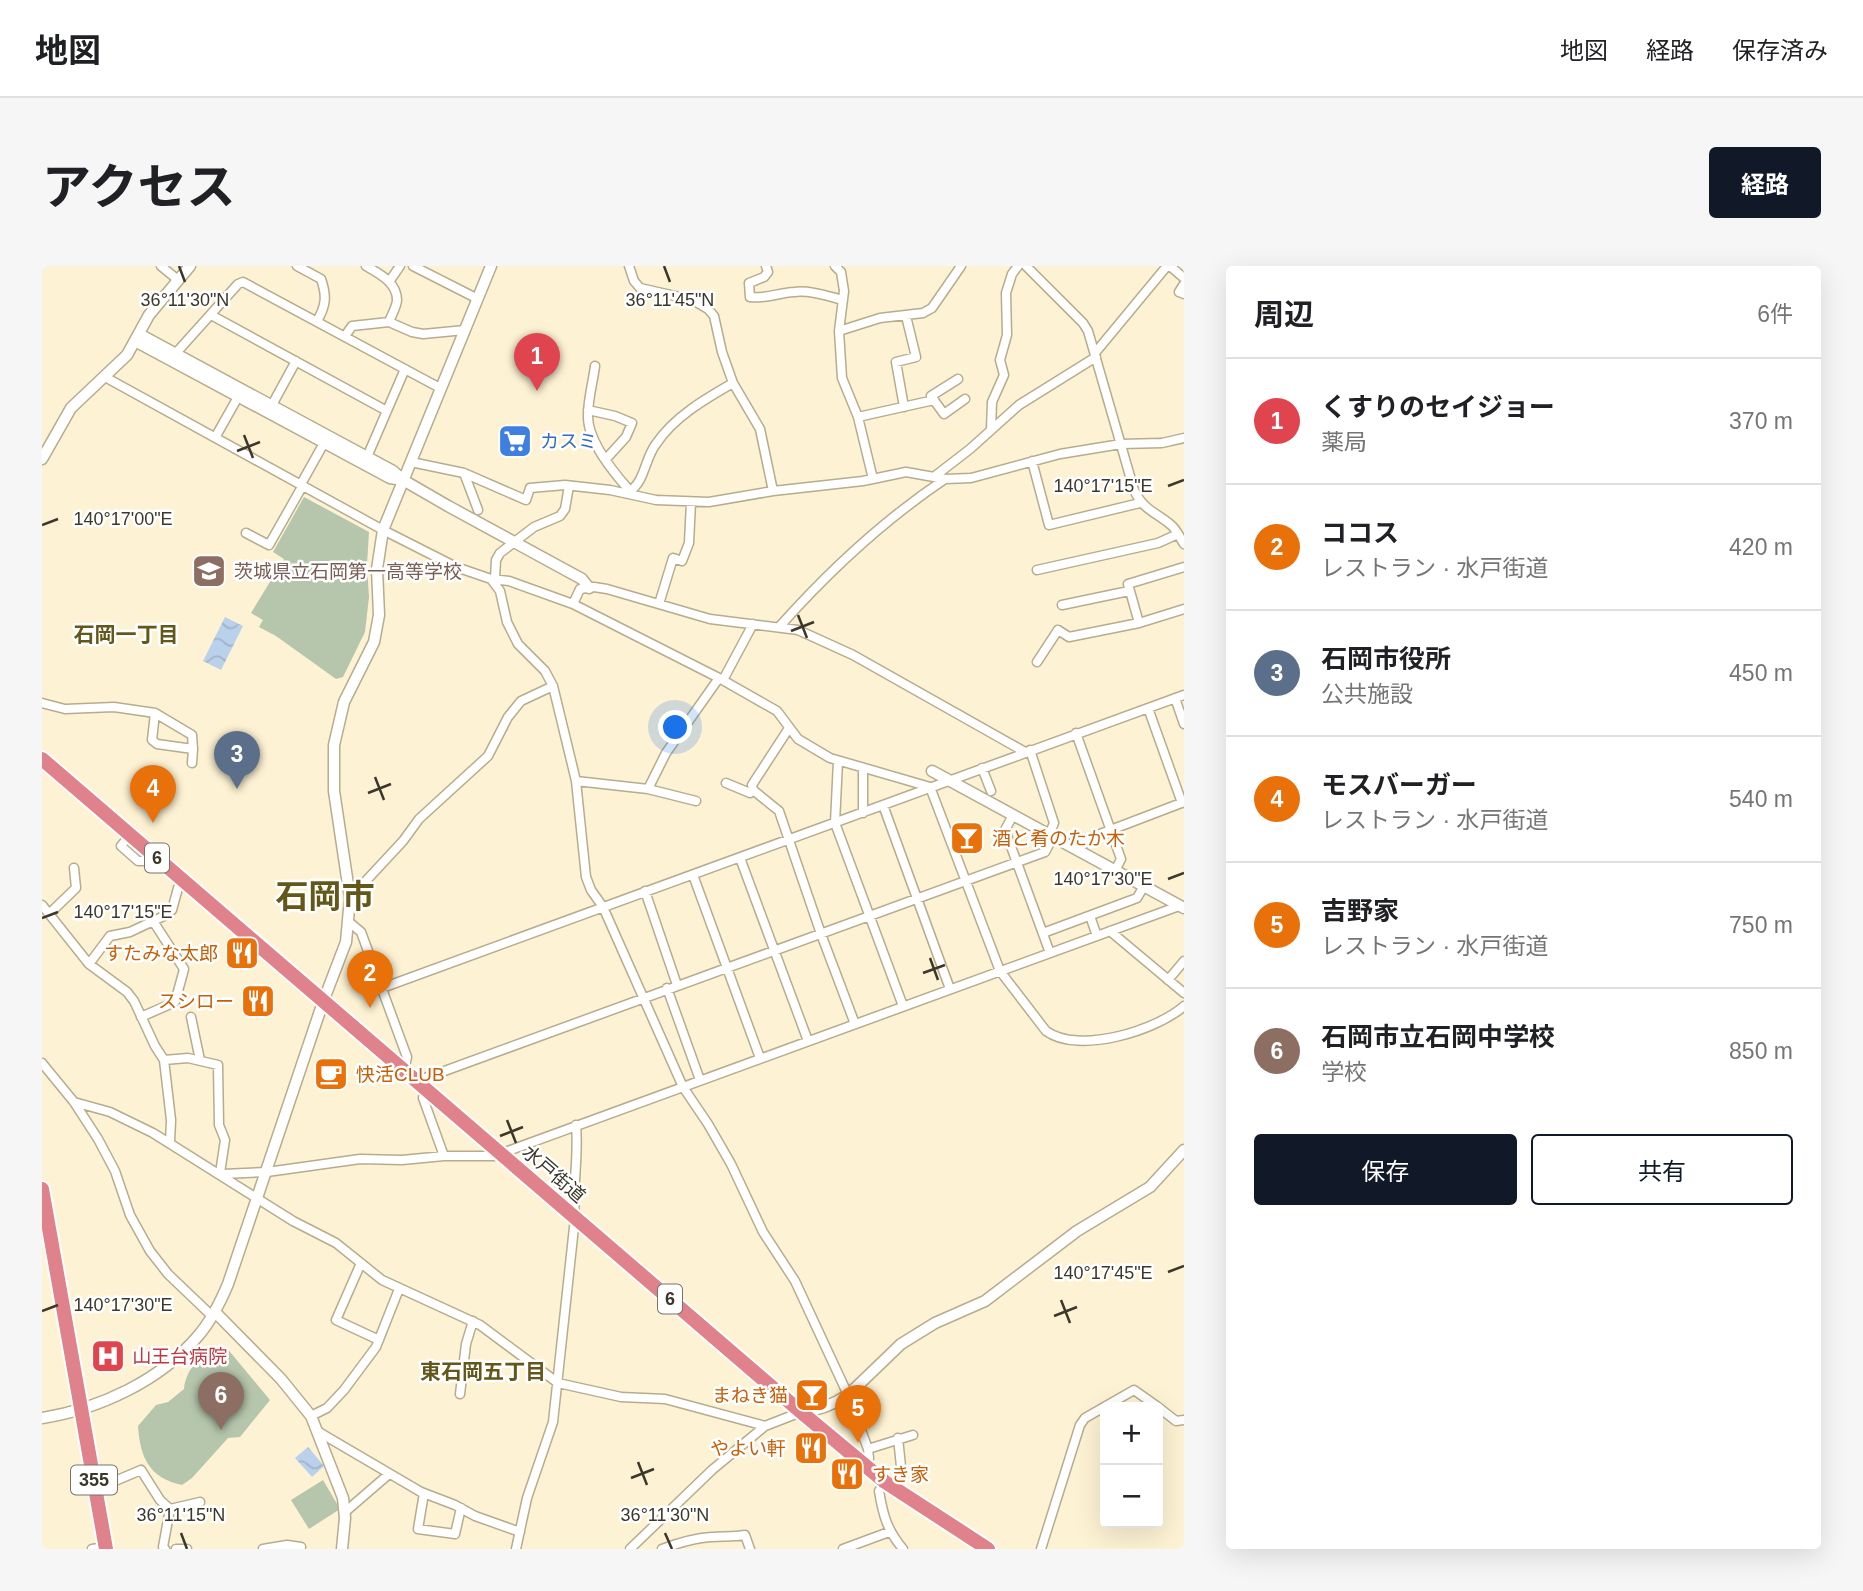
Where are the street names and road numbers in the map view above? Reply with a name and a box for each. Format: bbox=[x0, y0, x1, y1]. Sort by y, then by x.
road number: 6 bbox=[145, 844, 169, 872]
street label: 水戸街道 bbox=[518, 1141, 590, 1207]
road number: 6 bbox=[658, 1284, 682, 1314]
road number: 355 bbox=[71, 1465, 117, 1494]

